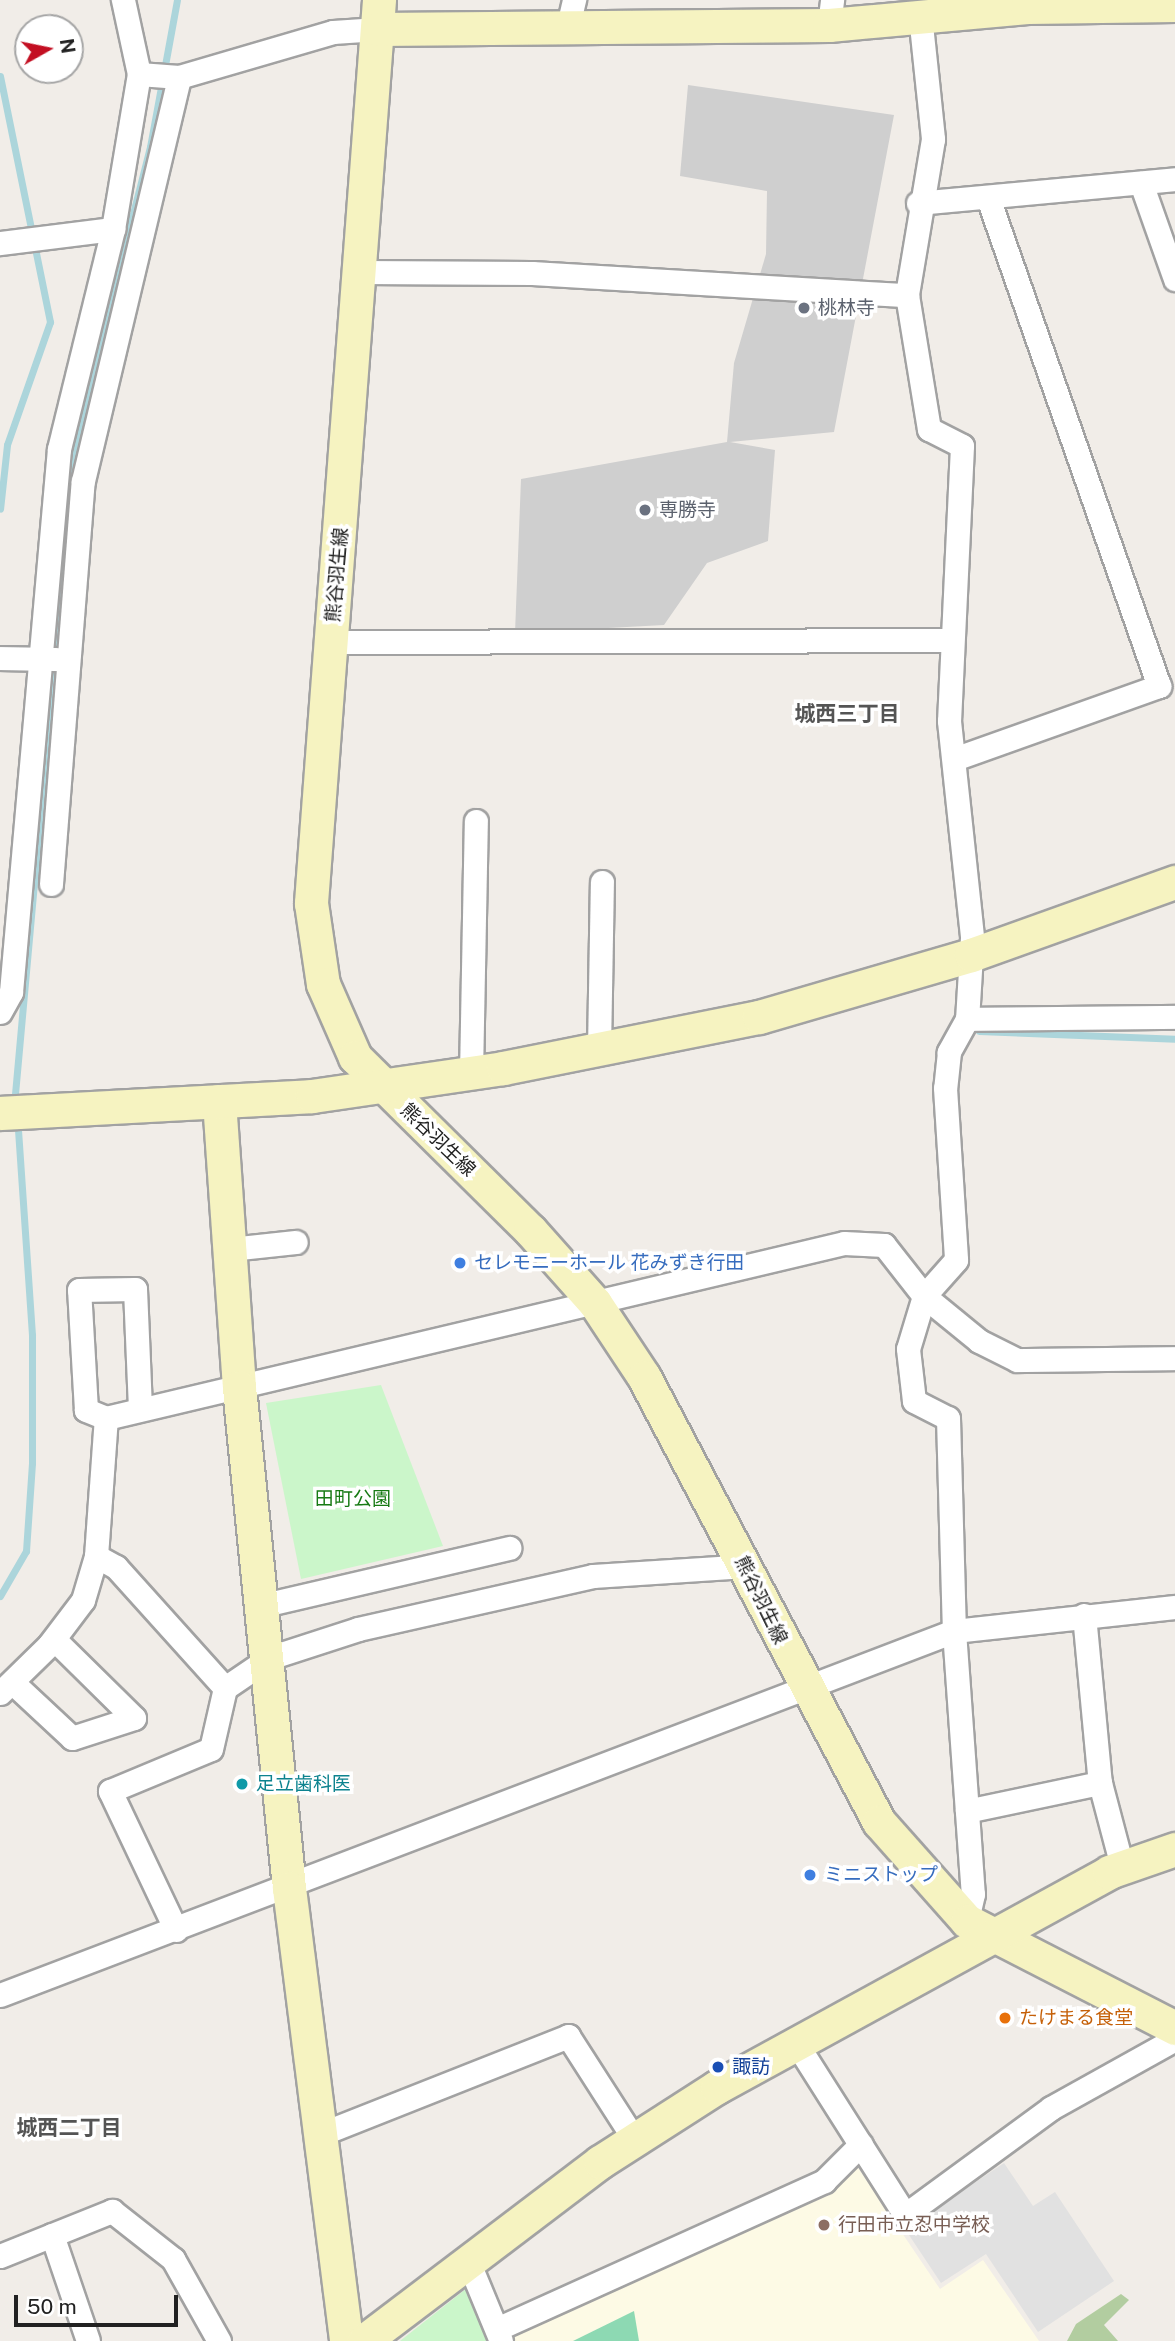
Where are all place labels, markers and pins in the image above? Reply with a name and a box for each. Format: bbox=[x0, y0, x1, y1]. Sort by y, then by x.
place label: 桃林寺 bbox=[818, 297, 875, 319]
marker: 桃林寺 bbox=[796, 300, 812, 316]
place label: 専勝寺 bbox=[659, 499, 716, 521]
marker: 専勝寺 bbox=[637, 502, 653, 518]
place label: セレモニーホール 花みずき行田 bbox=[474, 1252, 745, 1274]
marker: セレモニーホール 花みずき行田 bbox=[452, 1255, 468, 1271]
place label: 足立歯科医 bbox=[256, 1773, 351, 1795]
marker: 足立歯科医 bbox=[234, 1776, 250, 1792]
place label: ミニストップ bbox=[824, 1864, 938, 1886]
marker: ミニストップ bbox=[802, 1867, 818, 1883]
place label: たけまる食堂 bbox=[1019, 2007, 1133, 2029]
marker: たけまる食堂 bbox=[997, 2010, 1013, 2026]
place label: 諏訪 bbox=[732, 2056, 770, 2078]
marker: 諏訪 bbox=[710, 2059, 726, 2075]
place label: 行田市立忍中学校 bbox=[838, 2214, 990, 2236]
marker: 行田市立忍中学校 bbox=[816, 2217, 832, 2233]

